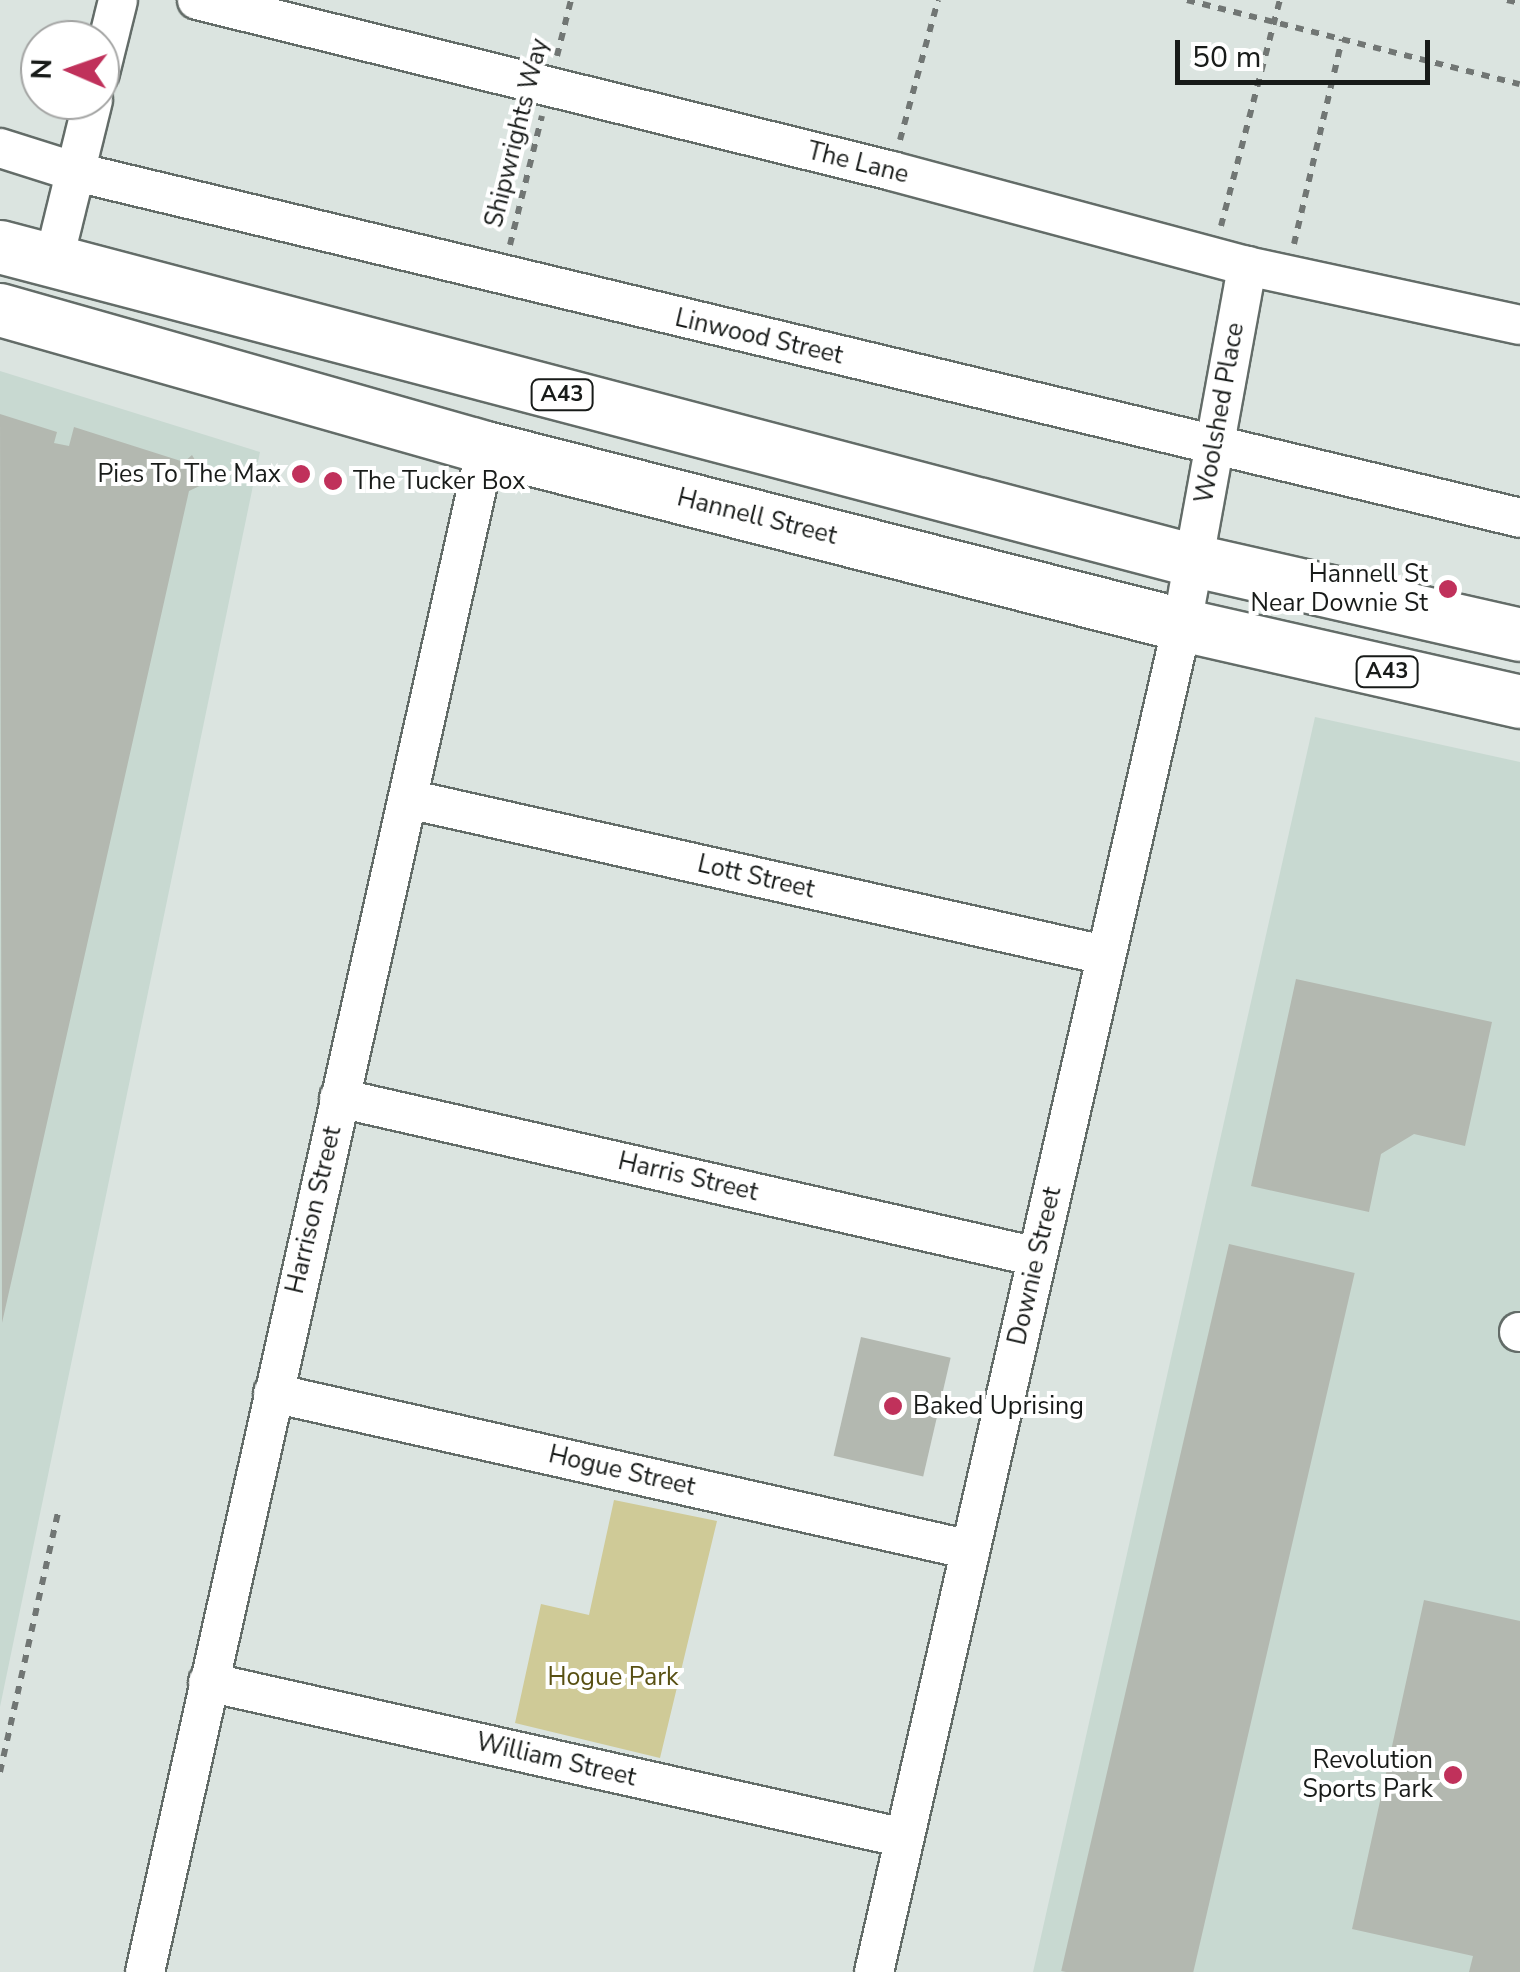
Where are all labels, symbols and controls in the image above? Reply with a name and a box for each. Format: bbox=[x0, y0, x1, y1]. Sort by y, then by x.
north arrow bbox=[20, 20, 120, 120]
scale bar bbox=[1180, 20, 1435, 82]
street label: Shipwrights Way bbox=[479, 35, 555, 231]
text: 50 m bbox=[1192, 37, 1261, 78]
text: N bbox=[23, 58, 61, 80]
street label: The Lane bbox=[804, 136, 912, 190]
street label: Linwood Street bbox=[672, 303, 846, 371]
street label: Woolshed Place bbox=[1189, 320, 1251, 506]
road number: A43 bbox=[530, 378, 594, 412]
place label: Pies To The Max bbox=[97, 459, 281, 489]
marker: Pies To The Max bbox=[290, 463, 312, 485]
place label: The Tucker Box bbox=[353, 466, 525, 496]
marker: The Tucker Box bbox=[322, 470, 344, 492]
street label: Hannell Street bbox=[674, 483, 840, 551]
place label: Hannell St Near Downie St bbox=[1250, 560, 1428, 619]
marker: Hannell St Near Downie St bbox=[1437, 578, 1459, 600]
road number: A43 bbox=[1354, 655, 1420, 689]
street label: Lott Street bbox=[695, 849, 817, 905]
street label: Harrison Street bbox=[280, 1123, 348, 1297]
street label: Harris Street bbox=[615, 1146, 761, 1208]
street label: Downie Street bbox=[1002, 1184, 1068, 1348]
place label: Baked Uprising bbox=[913, 1391, 1084, 1421]
marker: Baked Uprising bbox=[882, 1395, 904, 1417]
street label: Hogue Street bbox=[546, 1440, 698, 1502]
park label: Hogue Park bbox=[547, 1662, 679, 1692]
street label: William Street bbox=[473, 1727, 639, 1793]
place label: Revolution Sports Park bbox=[1302, 1746, 1433, 1805]
marker: Revolution Sports Park bbox=[1442, 1764, 1464, 1786]

